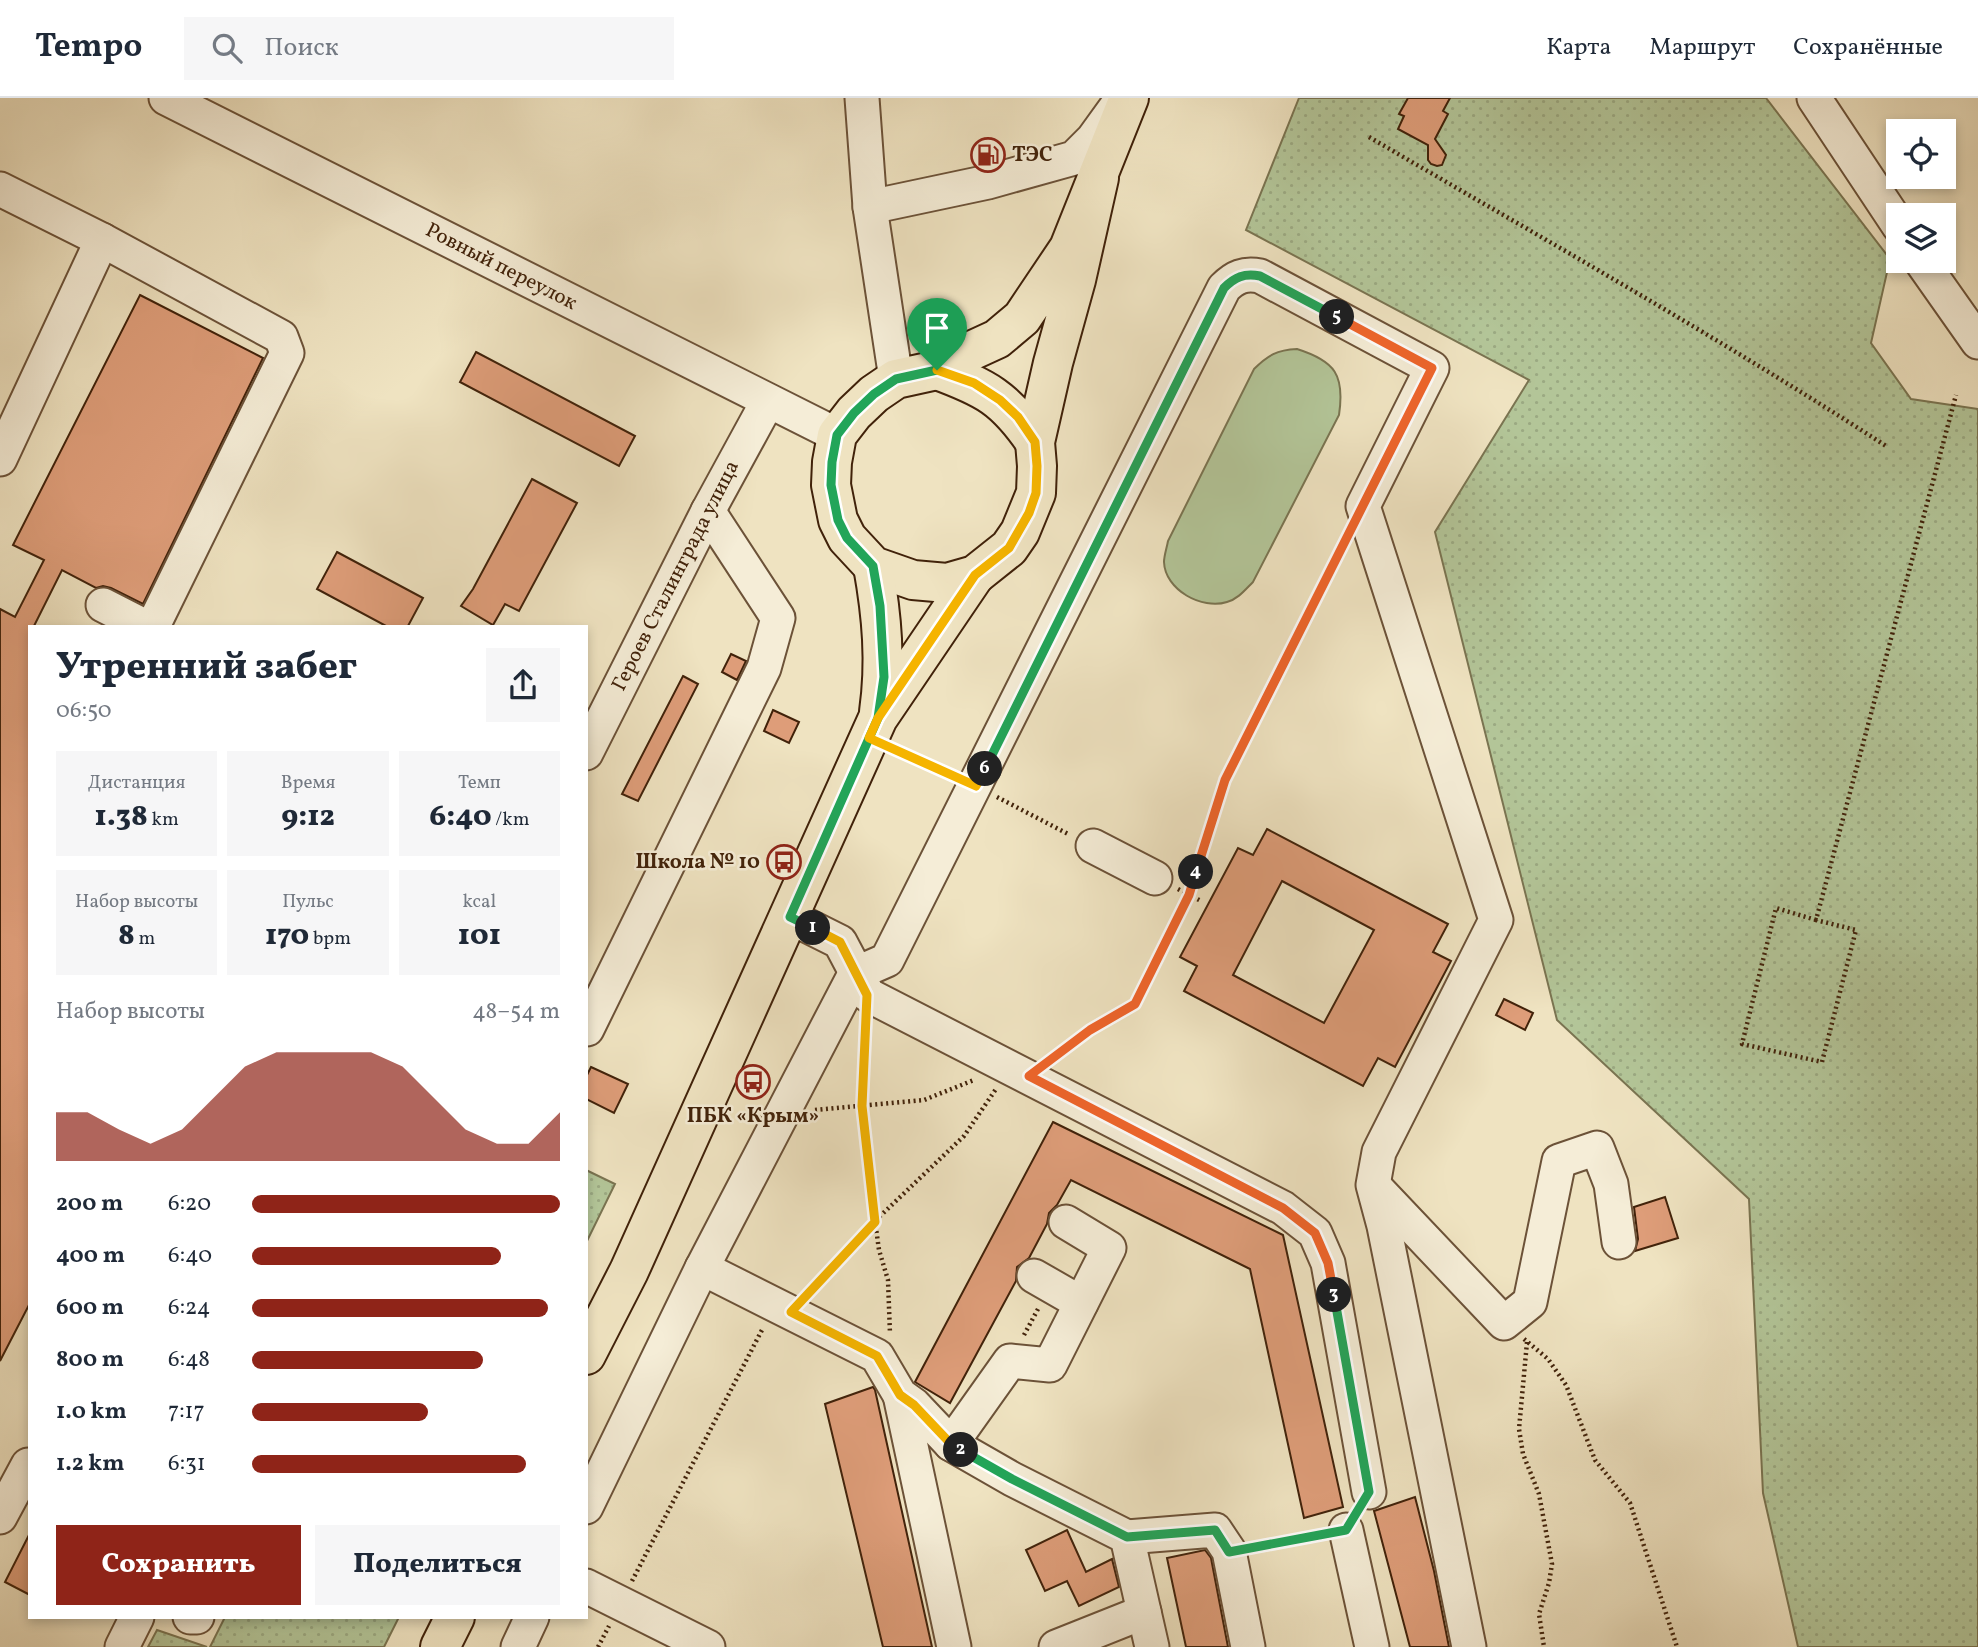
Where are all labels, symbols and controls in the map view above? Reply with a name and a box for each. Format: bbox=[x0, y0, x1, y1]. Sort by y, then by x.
search box bbox=[184, 17, 674, 80]
text: Tempo bbox=[35, 25, 142, 71]
icon: search bbox=[208, 29, 246, 67]
text: Поиск bbox=[264, 30, 339, 66]
text: Карта bbox=[1546, 31, 1611, 65]
text: Маршрут bbox=[1649, 31, 1755, 65]
text: Сохранённые bbox=[1793, 31, 1943, 65]
map controls bbox=[1886, 119, 1956, 273]
button: locate bbox=[1886, 119, 1956, 189]
fuel station icon: ТЭС bbox=[969, 136, 1007, 174]
place label: ТЭС bbox=[1012, 141, 1052, 170]
button: layers bbox=[1886, 203, 1956, 273]
street label: Ровный переулок bbox=[420, 216, 582, 318]
pin bbox=[907, 298, 967, 370]
pin: 5 bbox=[1320, 300, 1354, 334]
text: 5 bbox=[1332, 303, 1341, 329]
icon: arrive bbox=[918, 309, 956, 347]
street label: Героев Сталинграда улица bbox=[605, 456, 747, 696]
text: Утренний забег bbox=[56, 642, 357, 695]
button: share bbox=[486, 648, 560, 722]
text: 06:50 bbox=[56, 695, 112, 727]
pin: 6 bbox=[968, 752, 1002, 786]
text: 6 bbox=[979, 755, 990, 781]
text: Дистанция bbox=[88, 770, 186, 796]
text: Время bbox=[281, 770, 335, 796]
text: Темп bbox=[458, 770, 501, 796]
text: 1.38 bbox=[95, 796, 148, 838]
text: 9:12 bbox=[281, 796, 335, 838]
text: 6:40 bbox=[429, 796, 492, 838]
text: km bbox=[148, 807, 179, 833]
text: /km bbox=[492, 807, 529, 833]
bus stop icon: Школа № 10 bbox=[765, 843, 803, 881]
place label: Школа № 10 bbox=[635, 848, 760, 877]
pin: 4 bbox=[1178, 854, 1214, 890]
text: 4 bbox=[1190, 858, 1201, 884]
text: Набор высоты bbox=[75, 889, 198, 915]
text: Пульс bbox=[282, 889, 334, 915]
text: kcal bbox=[462, 889, 496, 915]
pin: 1 bbox=[796, 910, 830, 946]
text: 1 bbox=[809, 914, 816, 940]
text: 8 bbox=[118, 915, 135, 957]
text: 170 bbox=[265, 915, 309, 957]
text: 101 bbox=[458, 915, 501, 957]
text: m bbox=[135, 926, 155, 952]
text: bpm bbox=[309, 926, 351, 952]
text: Набор высоты bbox=[56, 996, 205, 1028]
text: 48–54 m bbox=[472, 996, 560, 1028]
bus stop icon: ПБК «Крым» bbox=[734, 1063, 772, 1101]
place label: ПБК «Крым» bbox=[687, 1102, 819, 1131]
text: 200 m bbox=[56, 1188, 123, 1220]
text: 6:20 bbox=[168, 1188, 211, 1220]
text: 400 m bbox=[56, 1240, 125, 1272]
text: 6:40 bbox=[168, 1240, 212, 1272]
pin: 3 bbox=[1316, 1278, 1352, 1312]
text: 3 bbox=[1329, 1281, 1338, 1307]
text: 600 m bbox=[56, 1292, 124, 1324]
text: 6:24 bbox=[168, 1292, 210, 1324]
text: 800 m bbox=[56, 1344, 124, 1376]
text: 6:48 bbox=[168, 1344, 210, 1376]
text: 1.0 km bbox=[56, 1396, 127, 1428]
text: 7:17 bbox=[168, 1396, 205, 1428]
pin: 2 bbox=[944, 1432, 978, 1468]
text: 2 bbox=[956, 1436, 965, 1462]
text: 1.2 km bbox=[56, 1448, 125, 1480]
text: 6:31 bbox=[168, 1448, 206, 1480]
button: Сохранить bbox=[56, 1525, 301, 1605]
button: Поделиться bbox=[315, 1525, 560, 1605]

